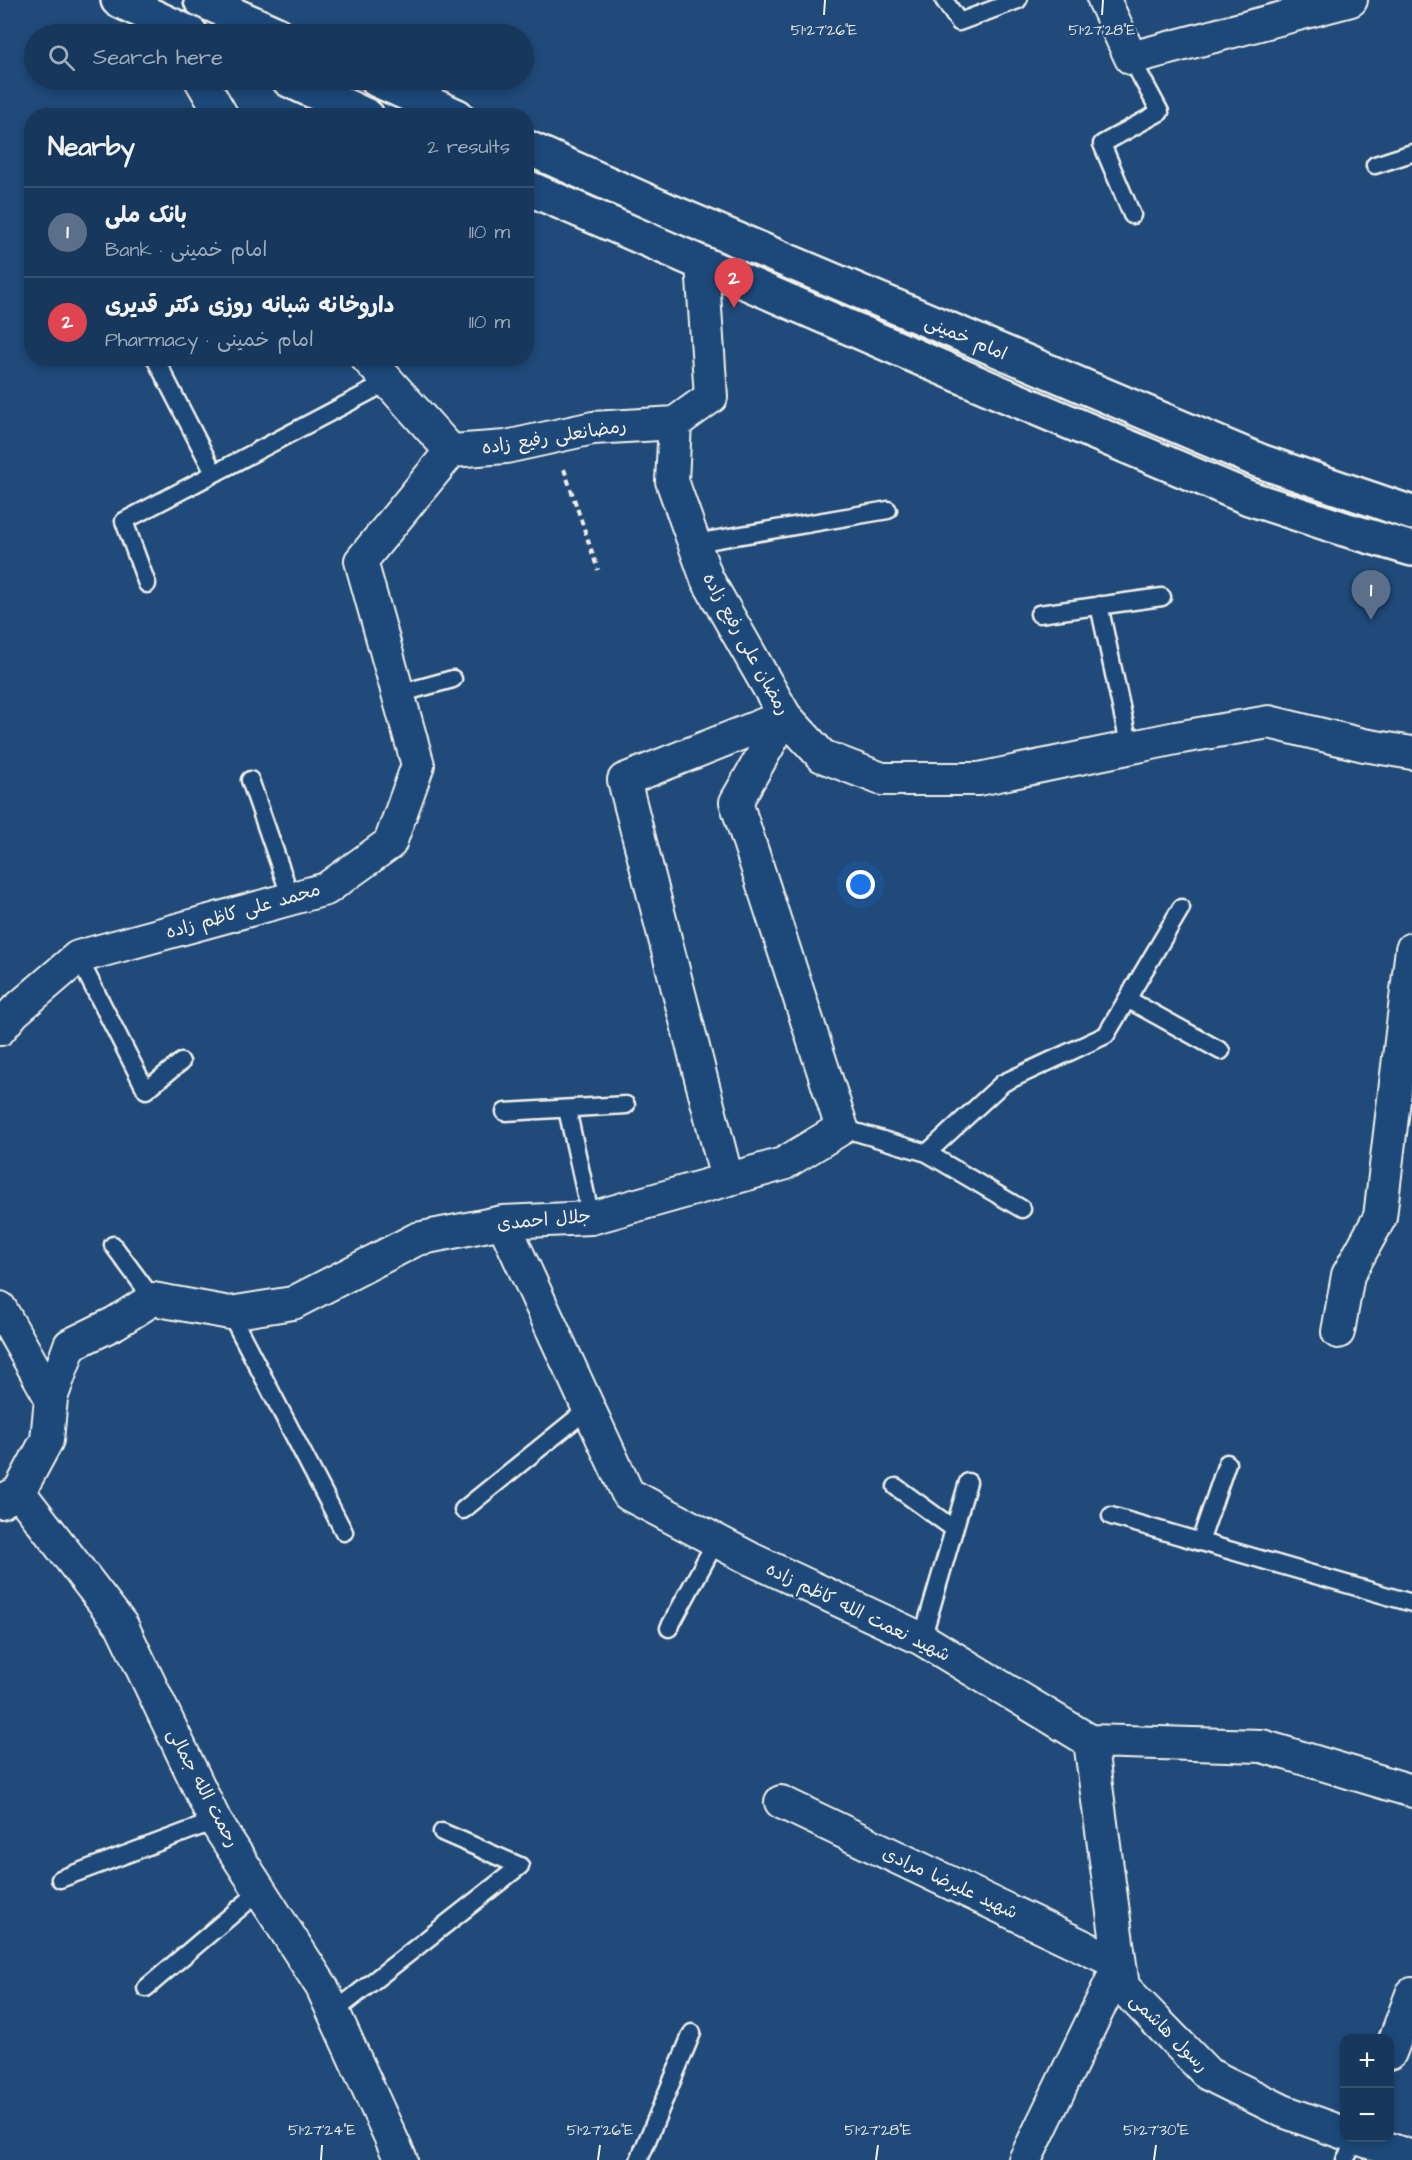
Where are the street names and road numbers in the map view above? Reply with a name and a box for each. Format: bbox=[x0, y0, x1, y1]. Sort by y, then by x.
street label: امام خمینی bbox=[921, 309, 1011, 367]
street label: رمضانعلی رفیع زاده bbox=[480, 413, 628, 461]
street label: رمضان علی رفیع زاده bbox=[697, 568, 795, 720]
street label: محمد علی کاظم زاده bbox=[163, 877, 324, 946]
street label: جلال احمدی bbox=[496, 1203, 592, 1237]
street label: شهید نعمت الله کاظم زاده bbox=[761, 1556, 954, 1668]
street label: رحمت الله جمالی bbox=[161, 1724, 245, 1852]
street label: شهید علیرضا مرادی bbox=[878, 1841, 1022, 1925]
street label: رسول هاشمی bbox=[1124, 1988, 1214, 2078]

